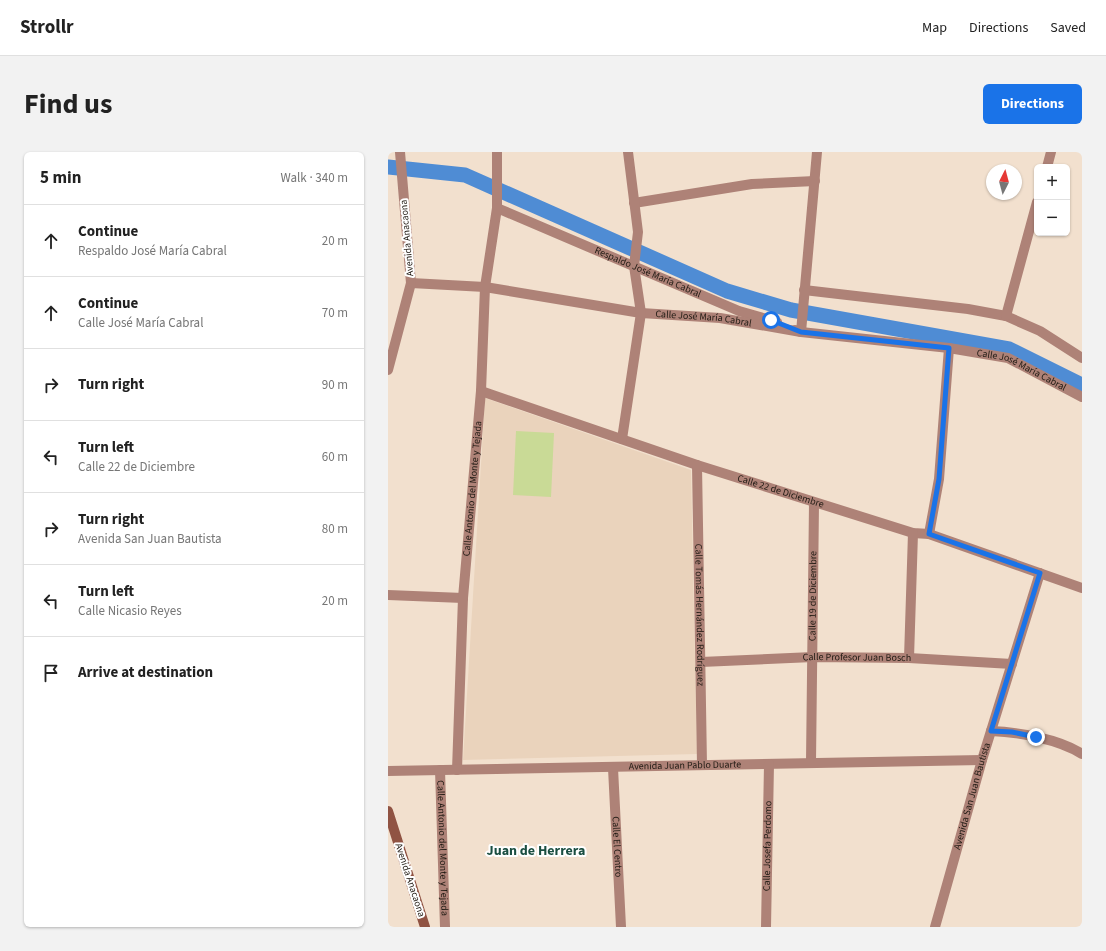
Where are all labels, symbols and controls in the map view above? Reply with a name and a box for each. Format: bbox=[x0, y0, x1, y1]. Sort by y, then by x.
text: Strollr bbox=[20, 14, 74, 41]
text: Map bbox=[922, 18, 947, 38]
text: Directions bbox=[969, 18, 1028, 38]
text: Saved bbox=[1050, 18, 1086, 38]
text: Find us bbox=[24, 84, 112, 124]
button: Directions bbox=[983, 84, 1082, 124]
north arrow bbox=[986, 164, 1022, 200]
map controls bbox=[1034, 164, 1070, 236]
button: + bbox=[1034, 164, 1070, 200]
text: 5 min bbox=[40, 166, 81, 190]
text: Walk · 340 m bbox=[280, 169, 348, 187]
street label: Avenida Anacaona bbox=[397, 199, 417, 277]
button: − bbox=[1034, 200, 1070, 236]
text: Continue bbox=[78, 221, 138, 242]
icon: ahead bbox=[40, 230, 62, 252]
text: 20 m bbox=[322, 232, 348, 250]
text: Respaldo José María Cabral bbox=[78, 242, 227, 260]
street label: Respaldo José María Cabral bbox=[592, 243, 704, 301]
text: Continue bbox=[78, 293, 138, 314]
icon: ahead bbox=[40, 302, 62, 324]
text: 70 m bbox=[322, 304, 348, 322]
street label: Calle José María Cabral bbox=[655, 307, 753, 330]
route start bbox=[762, 311, 780, 329]
text: Calle José María Cabral bbox=[78, 314, 204, 332]
street label: Calle José María Cabral bbox=[976, 346, 1069, 395]
icon: right bbox=[40, 374, 62, 396]
text: Turn right bbox=[78, 374, 144, 395]
text: 90 m bbox=[322, 376, 348, 394]
street label: Calle Antonio del Monte y Tejada bbox=[460, 420, 485, 557]
text: Turn left bbox=[78, 437, 134, 458]
icon: left bbox=[40, 446, 62, 468]
text: 60 m bbox=[322, 448, 348, 466]
text: Calle 22 de Diciembre bbox=[78, 458, 195, 476]
street label: Calle 22 de Diciembre bbox=[736, 471, 826, 512]
text: Turn right bbox=[78, 509, 144, 530]
icon: right bbox=[40, 518, 62, 540]
text: 80 m bbox=[322, 520, 348, 538]
text: Avenida San Juan Bautista bbox=[78, 530, 222, 548]
street label: Calle Tomás Hernández Rodríguez bbox=[691, 544, 708, 686]
street label: Calle 19 de Diciembre bbox=[805, 551, 820, 641]
text: Turn left bbox=[78, 581, 134, 602]
icon: left bbox=[40, 590, 62, 612]
text: 20 m bbox=[322, 592, 348, 610]
text: Calle Nicasio Reyes bbox=[78, 602, 182, 620]
street label: Calle Profesor Juan Bosch bbox=[802, 650, 911, 665]
icon: arrive bbox=[40, 662, 62, 684]
text: Arrive at destination bbox=[78, 662, 213, 683]
route end bbox=[1027, 728, 1045, 746]
street label: Avenida San Juan Bautista bbox=[950, 741, 994, 851]
street label: Avenida Juan Pablo Duarte bbox=[629, 757, 741, 774]
street label: Calle Antonio del Monte y Tejada bbox=[433, 780, 452, 916]
street label: Calle Josefa Perdomo bbox=[760, 801, 775, 891]
street label: Calle El Centro bbox=[608, 816, 625, 878]
street label: Avenida Anacaona bbox=[391, 841, 429, 919]
district label: Juan de Herrera bbox=[487, 841, 585, 861]

